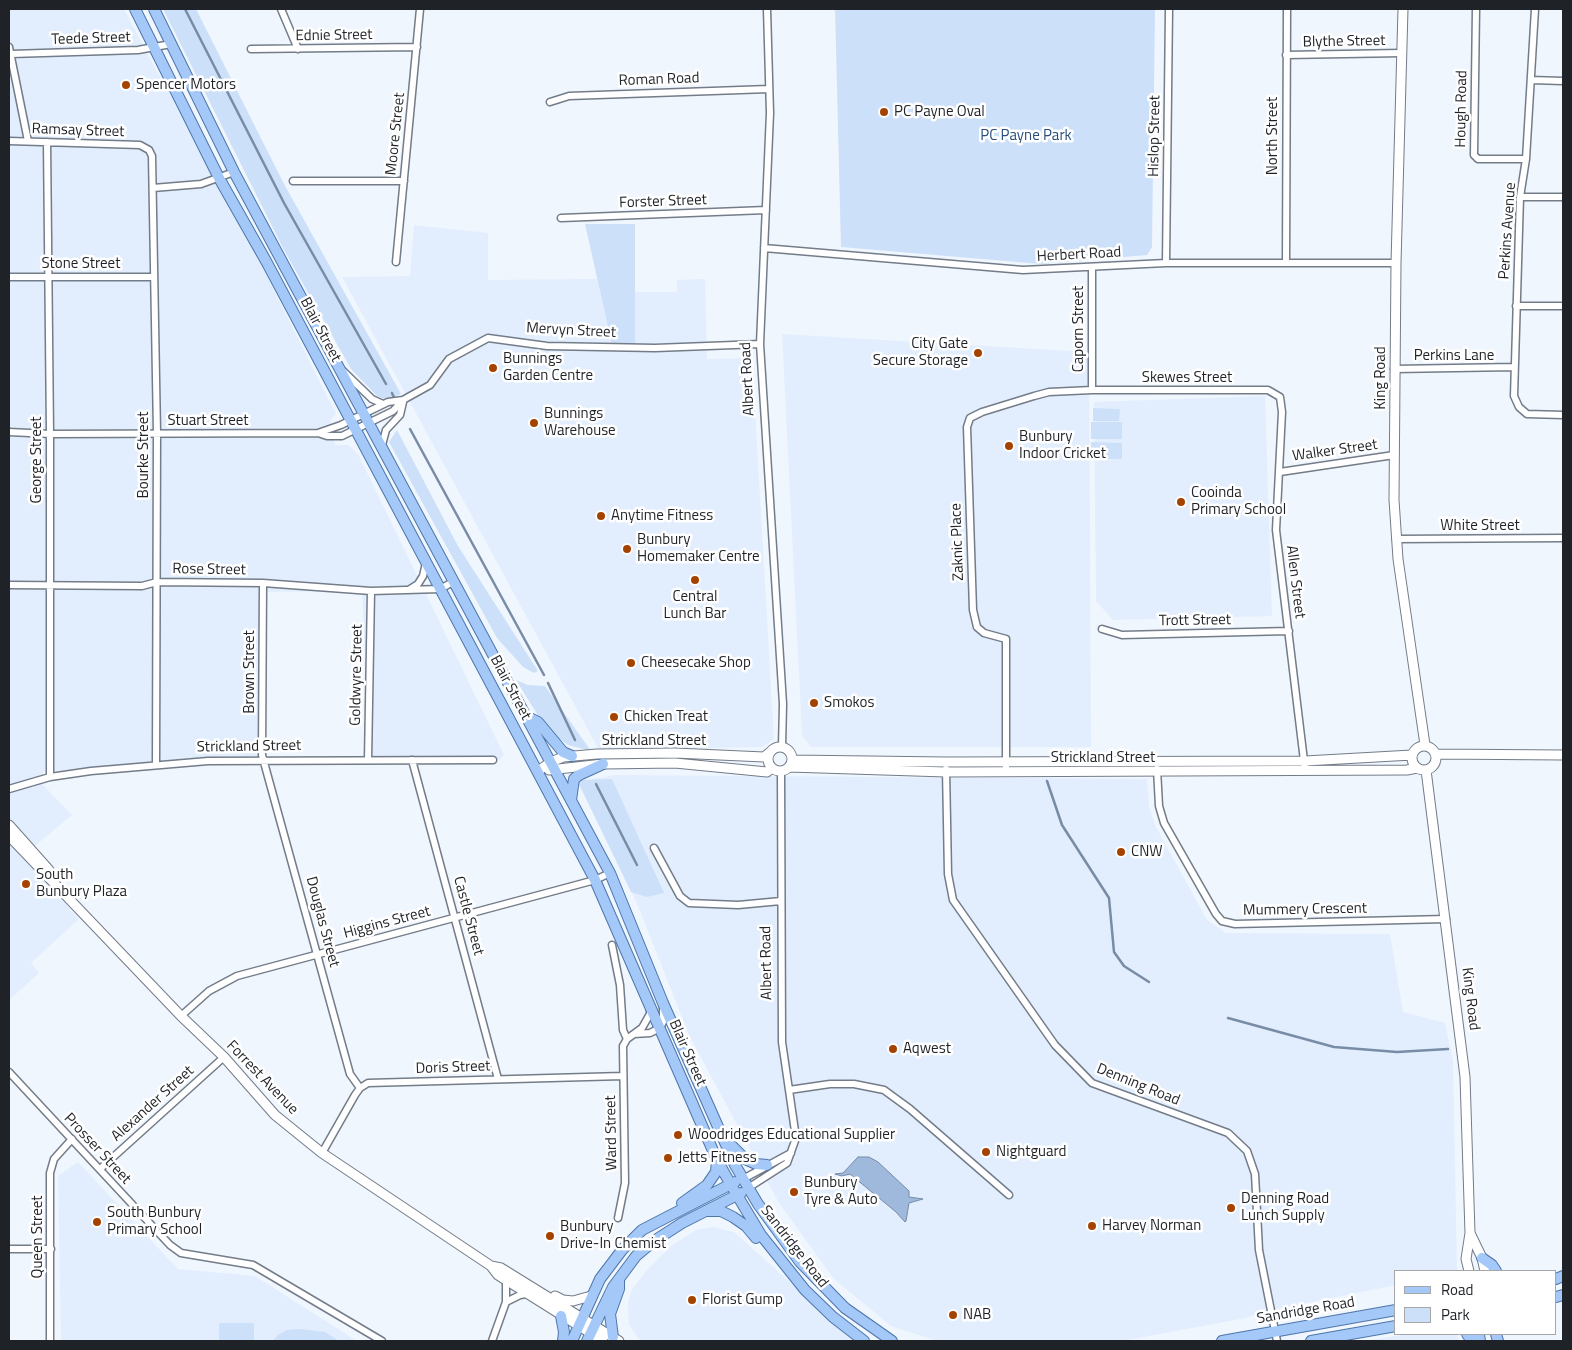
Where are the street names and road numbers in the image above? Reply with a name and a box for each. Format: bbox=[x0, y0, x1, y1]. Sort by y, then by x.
street label: Ednie Street bbox=[295, 26, 373, 46]
street label: Teede Street bbox=[51, 29, 131, 49]
street label: Blythe Street bbox=[1302, 32, 1386, 52]
street label: Roman Road bbox=[618, 70, 700, 90]
street label: Hough Road bbox=[1452, 70, 1472, 148]
street label: Moore Street bbox=[383, 92, 409, 176]
street label: Hislop Street bbox=[1145, 95, 1165, 177]
street label: North Street bbox=[1264, 97, 1282, 175]
street label: Ramsay Street bbox=[31, 120, 125, 142]
street label: Perkins Avenue bbox=[1496, 182, 1520, 280]
street label: Forster Street bbox=[619, 191, 707, 213]
street label: Herbert Road bbox=[1036, 244, 1122, 266]
street label: Stone Street bbox=[42, 255, 120, 273]
street label: Caporn Street bbox=[1070, 286, 1088, 372]
street label: Blair Street bbox=[295, 295, 345, 365]
street label: Mervyn Street bbox=[526, 320, 616, 342]
street label: Albert Road bbox=[737, 342, 759, 416]
street label: King Road bbox=[1372, 346, 1390, 410]
street label: Perkins Lane bbox=[1414, 347, 1494, 365]
street label: Skewes Street bbox=[1142, 369, 1232, 387]
street label: Bourke Street bbox=[135, 412, 153, 498]
street label: Stuart Street bbox=[167, 412, 249, 430]
street label: George Street bbox=[28, 416, 46, 504]
street label: Walker Street bbox=[1291, 436, 1379, 466]
street label: Zaknic Place bbox=[948, 503, 968, 581]
street label: White Street bbox=[1440, 517, 1520, 535]
street label: Allen Street bbox=[1282, 544, 1308, 620]
street label: Rose Street bbox=[172, 560, 246, 580]
street label: Trott Street bbox=[1159, 611, 1231, 631]
street label: Goldwyre Street bbox=[347, 624, 367, 726]
street label: Brown Street bbox=[241, 630, 259, 714]
street label: Blair Street bbox=[485, 653, 535, 723]
street label: Strickland Street bbox=[602, 732, 706, 750]
street label: Strickland Street bbox=[197, 737, 301, 757]
street label: Strickland Street bbox=[1051, 749, 1155, 767]
street label: Douglas Street bbox=[301, 875, 343, 969]
street label: Castle Street bbox=[449, 875, 487, 957]
street label: Mummery Crescent bbox=[1243, 900, 1367, 920]
street label: Higgins Street bbox=[342, 903, 432, 943]
street label: Albert Road bbox=[757, 926, 777, 1000]
street label: King Road bbox=[1457, 966, 1483, 1032]
street label: Blair Street bbox=[664, 1017, 710, 1089]
street label: Forrest Avenue bbox=[222, 1037, 302, 1119]
street label: Doris Street bbox=[415, 1058, 491, 1078]
street label: Denning Road bbox=[1094, 1060, 1182, 1110]
street label: Alexander Street bbox=[108, 1062, 198, 1146]
street label: Ward Street bbox=[602, 1095, 622, 1171]
street label: Prosser Street bbox=[60, 1110, 134, 1188]
street label: Queen Street bbox=[29, 1195, 47, 1279]
street label: Sandridge Road bbox=[756, 1202, 832, 1292]
street label: Sandridge Road bbox=[1256, 1294, 1356, 1328]

